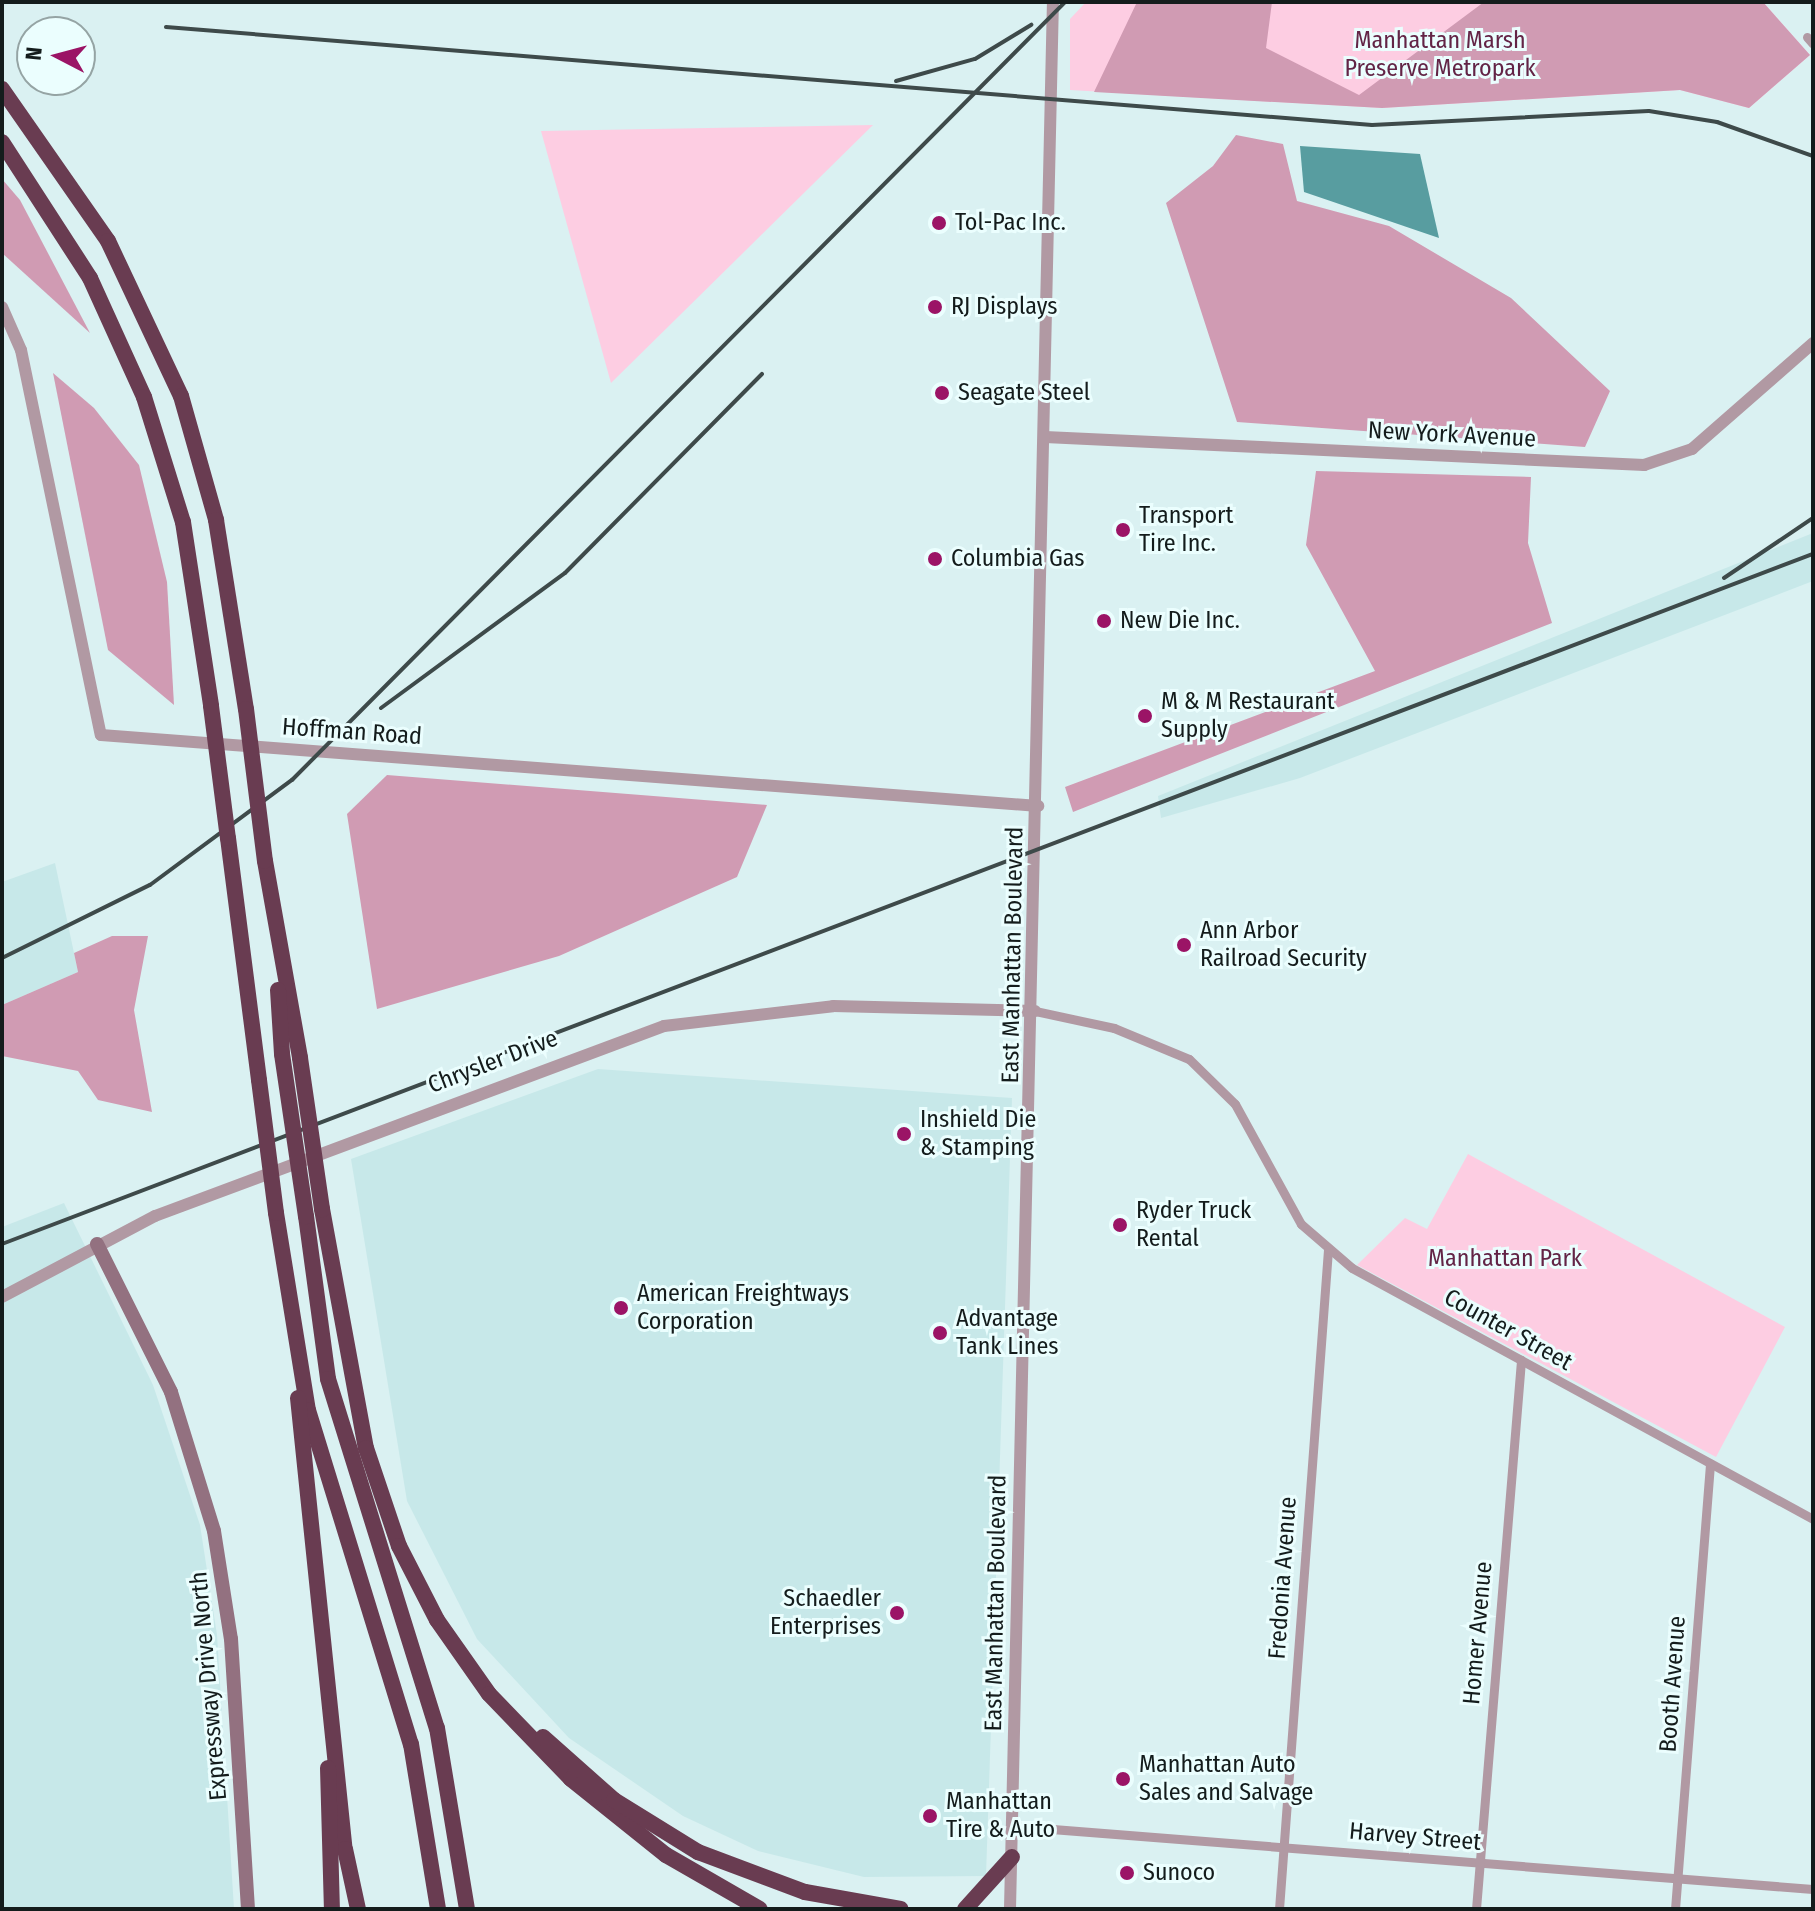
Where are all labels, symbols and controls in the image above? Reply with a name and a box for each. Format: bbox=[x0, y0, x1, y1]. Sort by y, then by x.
north arrow bbox=[16, 16, 96, 96]
park label: Manhattan Marsh Preserve Metropark bbox=[1344, 27, 1536, 83]
text: N bbox=[20, 46, 48, 62]
place label: Tol-Pac Inc. bbox=[955, 209, 1066, 237]
marker: Tol-Pac Inc. bbox=[930, 214, 948, 232]
place label: RJ Displays bbox=[951, 293, 1057, 321]
marker: RJ Displays bbox=[926, 298, 944, 316]
place label: Seagate Steel bbox=[958, 379, 1090, 407]
marker: Seagate Steel bbox=[933, 384, 951, 402]
street label: New York Avenue bbox=[1367, 416, 1537, 454]
place label: Transport Tire Inc. bbox=[1139, 502, 1233, 558]
marker: Transport Tire Inc. bbox=[1114, 521, 1132, 539]
place label: Columbia Gas bbox=[951, 545, 1084, 573]
marker: Columbia Gas bbox=[926, 550, 944, 568]
place label: New Die Inc. bbox=[1120, 607, 1240, 635]
marker: New Die Inc. bbox=[1095, 612, 1113, 630]
place label: M & M Restaurant Supply bbox=[1161, 688, 1335, 744]
marker: M & M Restaurant Supply bbox=[1136, 707, 1154, 725]
street label: Hoffman Road bbox=[281, 713, 423, 751]
street label: East Manhattan Boulevard bbox=[996, 826, 1030, 1084]
place label: Ann Arbor Railroad Security bbox=[1200, 917, 1367, 973]
marker: Ann Arbor Railroad Security bbox=[1175, 936, 1193, 954]
street label: Chrysler Drive bbox=[424, 1024, 562, 1100]
place label: Inshield Die & Stamping bbox=[920, 1106, 1036, 1162]
marker: Inshield Die & Stamping bbox=[895, 1125, 913, 1143]
place label: Ryder Truck Rental bbox=[1136, 1197, 1251, 1253]
marker: Ryder Truck Rental bbox=[1111, 1216, 1129, 1234]
park label: Manhattan Park bbox=[1428, 1245, 1582, 1273]
place label: American Freightways Corporation bbox=[637, 1280, 849, 1336]
street label: Counter Street bbox=[1439, 1283, 1577, 1377]
marker: American Freightways Corporation bbox=[612, 1299, 630, 1317]
place label: Advantage Tank Lines bbox=[956, 1305, 1059, 1361]
marker: Advantage Tank Lines bbox=[931, 1324, 949, 1342]
street label: East Manhattan Boulevard bbox=[979, 1474, 1013, 1732]
street label: Fredonia Avenue bbox=[1263, 1496, 1303, 1660]
street label: Homer Avenue bbox=[1457, 1560, 1499, 1706]
street label: Expressway Drive North bbox=[185, 1570, 233, 1802]
place label: Schaedler Enterprises bbox=[770, 1585, 881, 1641]
marker: Schaedler Enterprises bbox=[888, 1604, 906, 1622]
street label: Booth Avenue bbox=[1654, 1615, 1692, 1753]
place label: Manhattan Auto Sales and Salvage bbox=[1139, 1751, 1313, 1807]
marker: Manhattan Auto Sales and Salvage bbox=[1114, 1770, 1132, 1788]
place label: Manhattan Tire & Auto bbox=[946, 1788, 1055, 1844]
marker: Manhattan Tire & Auto bbox=[921, 1807, 939, 1825]
street label: Harvey Street bbox=[1348, 1817, 1482, 1857]
place label: Sunoco bbox=[1143, 1859, 1215, 1887]
marker: Sunoco bbox=[1118, 1864, 1136, 1882]

